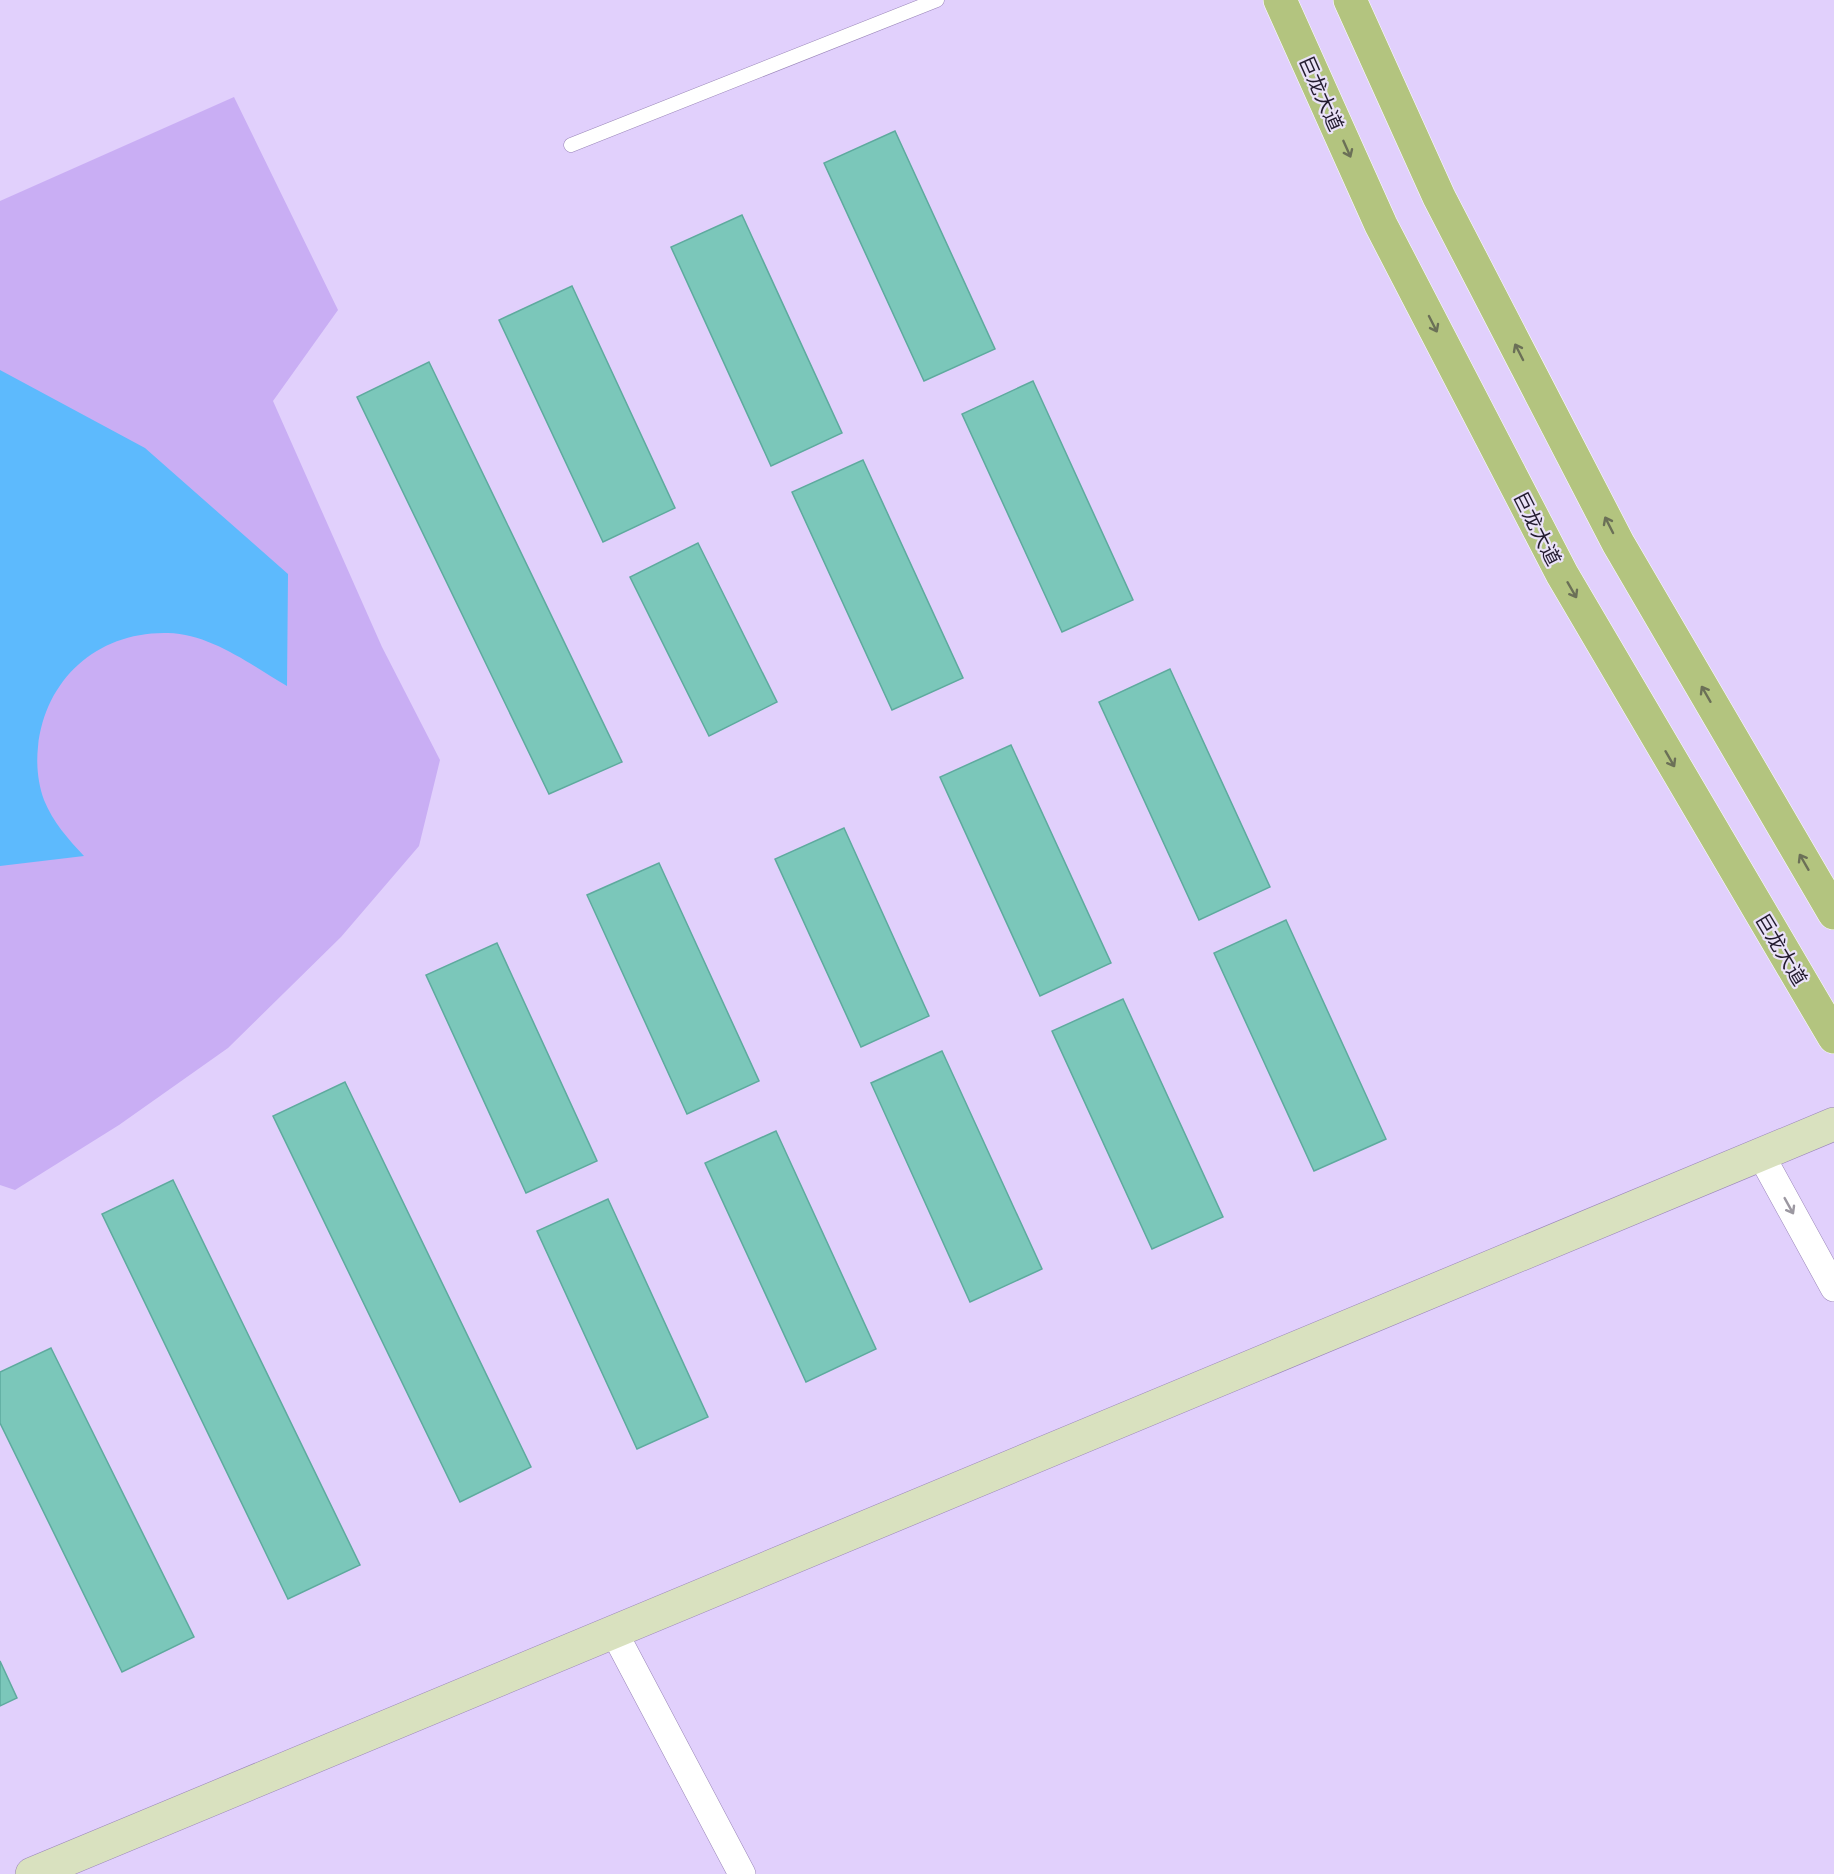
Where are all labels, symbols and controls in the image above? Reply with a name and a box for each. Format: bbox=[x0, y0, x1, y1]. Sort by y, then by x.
street label: 巨龙大道 bbox=[1295, 52, 1349, 134]
one-way arrow bbox=[1342, 139, 1353, 158]
one-way arrow bbox=[1428, 315, 1439, 333]
one-way arrow bbox=[1513, 343, 1524, 361]
street label: 巨龙大道 bbox=[1509, 487, 1567, 569]
one-way arrow bbox=[1602, 516, 1614, 534]
one-way arrow bbox=[1566, 581, 1578, 598]
one-way arrow bbox=[1700, 686, 1712, 703]
one-way arrow bbox=[1665, 749, 1676, 767]
one-way arrow bbox=[1798, 854, 1810, 871]
street label: 巨龙大道 bbox=[1751, 909, 1813, 989]
one-way arrow bbox=[1784, 1197, 1796, 1214]

